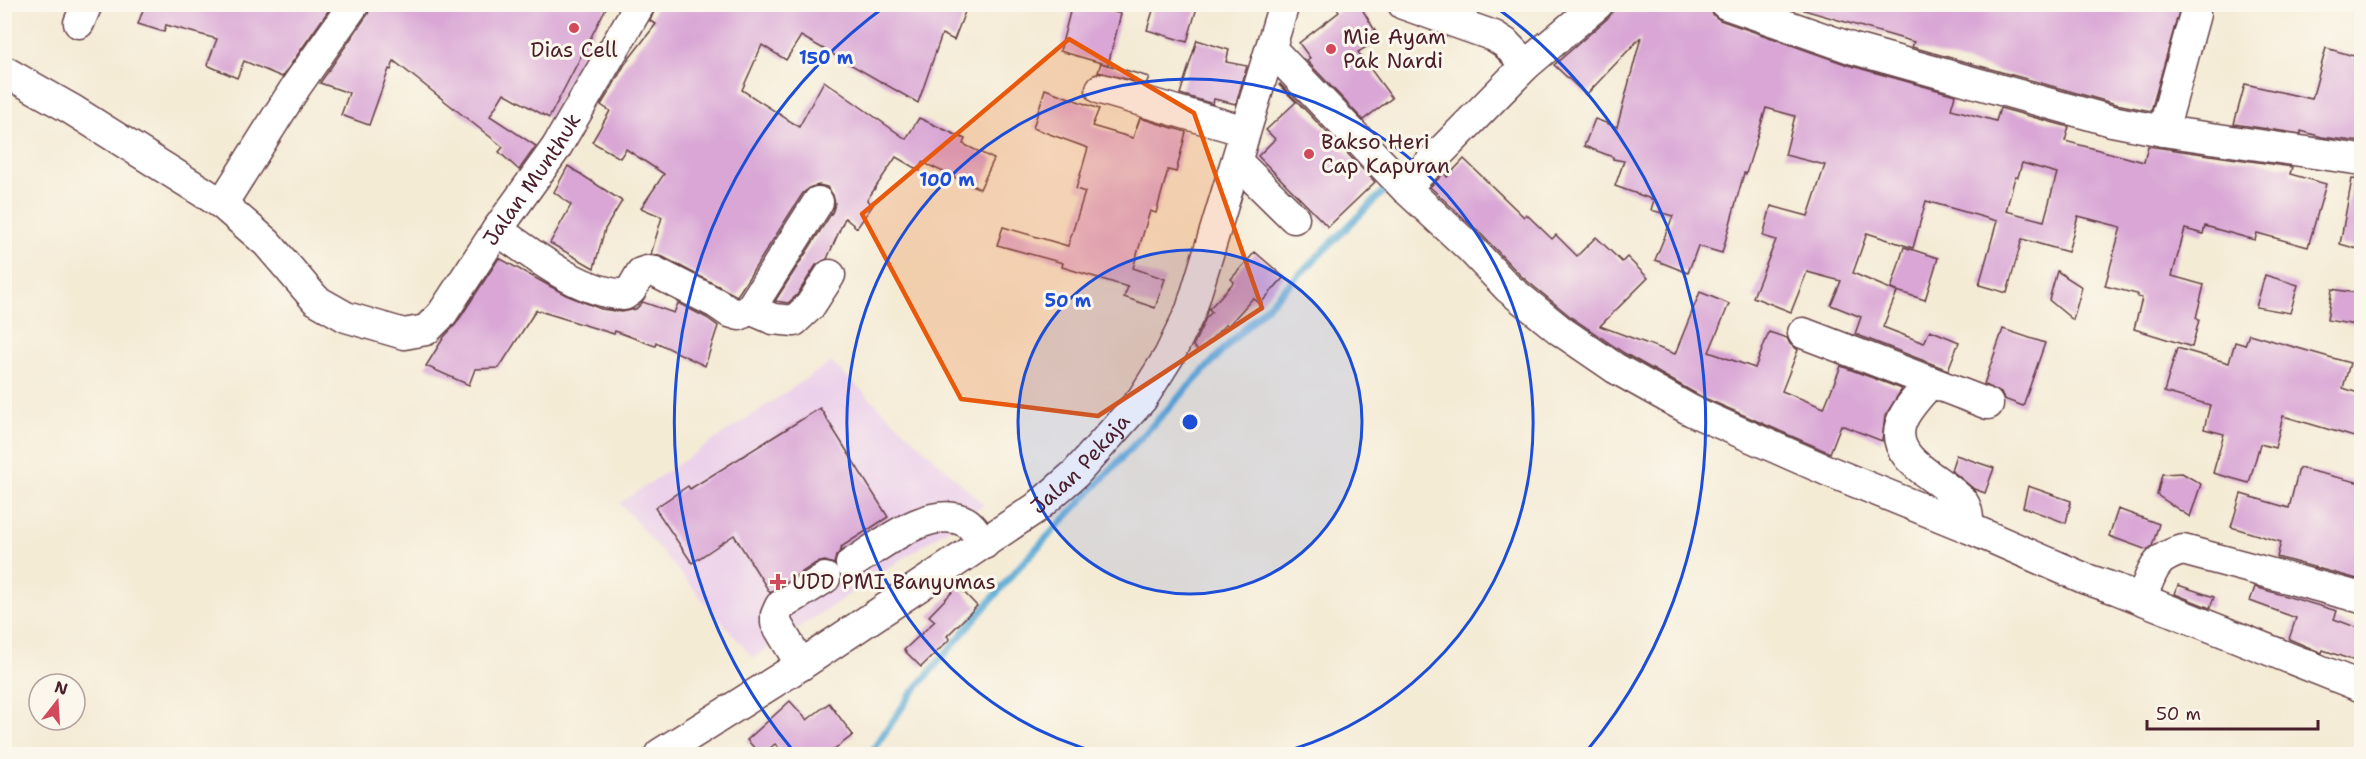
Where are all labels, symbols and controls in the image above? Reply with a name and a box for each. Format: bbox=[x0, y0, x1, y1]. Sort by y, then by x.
marker: Dias Cell bbox=[567, 21, 581, 35]
place label: Mie Ayam Pak Nardi bbox=[1343, 23, 1446, 75]
place label: Dias Cell bbox=[531, 36, 618, 64]
marker: Mie Ayam Pak Nardi bbox=[1324, 42, 1338, 56]
text: 150 m bbox=[799, 46, 854, 70]
street label: Jalan Munthuk bbox=[477, 108, 587, 251]
place label: Bakso Heri Cap Kapuran bbox=[1321, 128, 1450, 180]
marker: Bakso Heri Cap Kapuran bbox=[1302, 147, 1316, 161]
text: 100 m bbox=[919, 168, 975, 192]
text: 50 m bbox=[1045, 289, 1092, 313]
street label: Jalan Pekaja bbox=[1025, 408, 1136, 520]
centre of rings bbox=[1180, 412, 1200, 432]
place label: UDD PMI Banyumas bbox=[792, 568, 996, 596]
marker: UDD PMI Banyumas bbox=[769, 573, 787, 591]
north arrow bbox=[27, 672, 87, 732]
text: N bbox=[52, 676, 70, 700]
scale bar bbox=[2147, 693, 2318, 731]
text: 50 m bbox=[2156, 702, 2201, 726]

